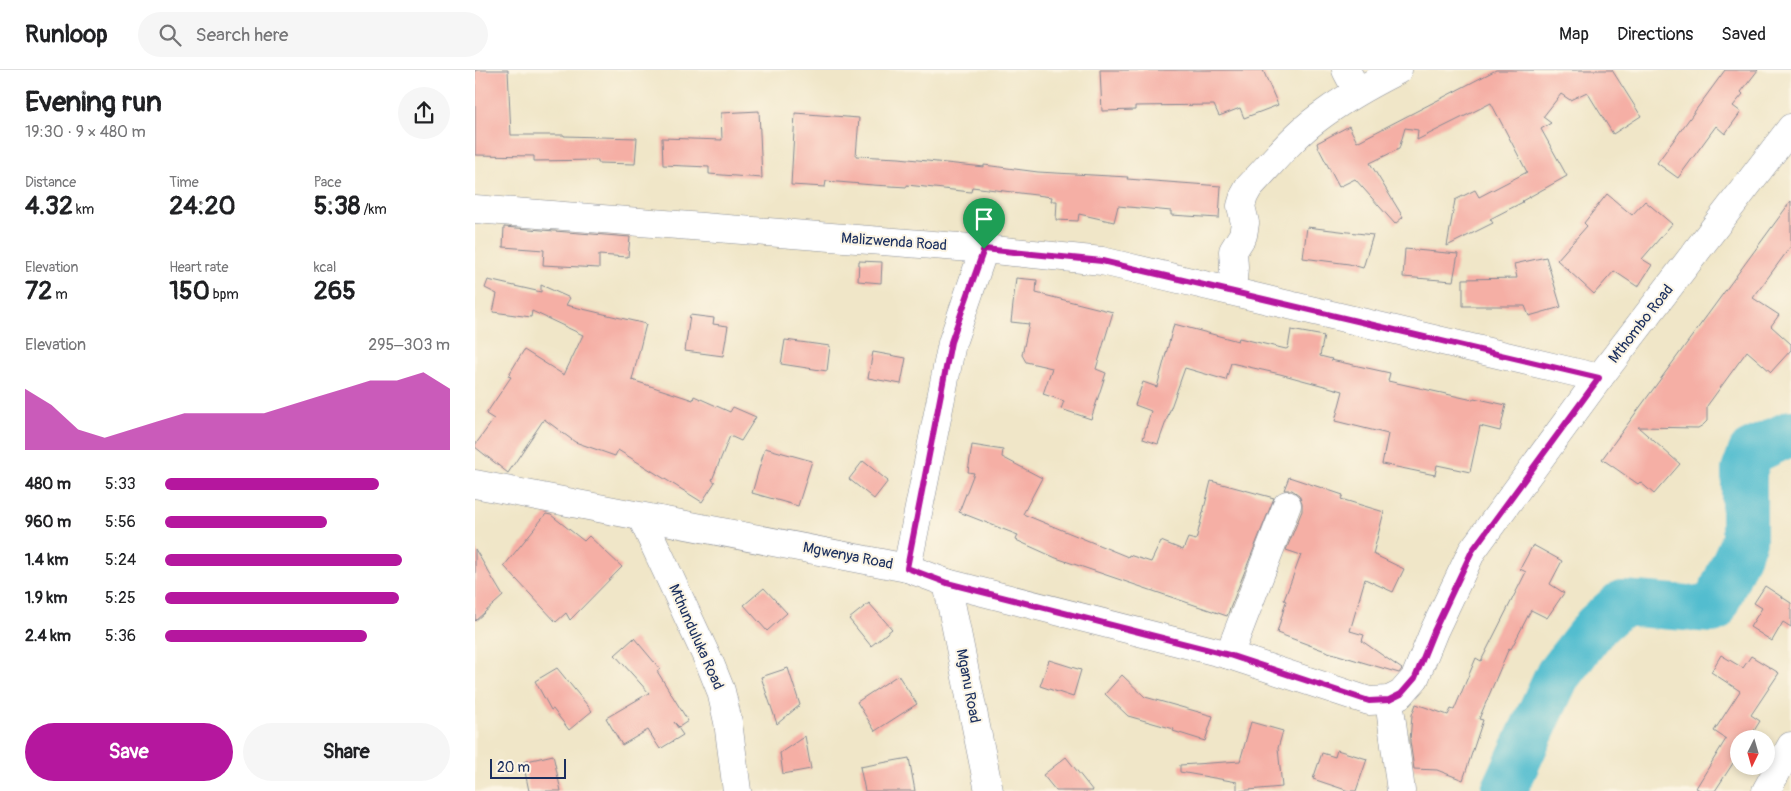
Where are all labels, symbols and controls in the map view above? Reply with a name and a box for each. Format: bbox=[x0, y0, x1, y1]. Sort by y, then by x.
search box bbox=[138, 12, 488, 57]
text: Runloop bbox=[25, 20, 108, 49]
icon: search bbox=[156, 21, 184, 49]
text: Search here bbox=[196, 23, 288, 47]
text: Map bbox=[1559, 23, 1589, 46]
text: Directions bbox=[1617, 23, 1693, 46]
text: Saved bbox=[1721, 23, 1766, 46]
text: Evening run bbox=[25, 85, 162, 120]
button: share bbox=[398, 87, 450, 139]
text: 19:30 · 9 × 480 m bbox=[25, 122, 146, 142]
text: Distance bbox=[25, 174, 76, 191]
text: Time bbox=[169, 174, 199, 191]
text: Pace bbox=[314, 174, 341, 191]
text: 4.32 bbox=[25, 191, 73, 222]
text: 24:20 bbox=[169, 191, 236, 222]
text: 5:38 bbox=[314, 191, 360, 222]
pin bbox=[963, 198, 1005, 249]
text: km bbox=[73, 201, 94, 218]
text: /km bbox=[360, 201, 387, 218]
icon: arrive bbox=[970, 205, 998, 233]
street label: Malizwenda Road bbox=[840, 229, 948, 255]
text: Elevation bbox=[25, 259, 78, 276]
text: Heart rate bbox=[169, 259, 228, 276]
text: kcal bbox=[314, 259, 336, 276]
text: 72 bbox=[25, 276, 52, 307]
text: 150 bbox=[169, 276, 210, 307]
text: 265 bbox=[314, 276, 356, 307]
street label: Mthombo Road bbox=[1604, 281, 1678, 367]
text: m bbox=[52, 286, 68, 303]
text: bpm bbox=[210, 286, 239, 303]
text: Elevation bbox=[25, 335, 86, 355]
text: 295–303 m bbox=[368, 335, 450, 355]
text: 480 m bbox=[25, 474, 71, 494]
text: 5:33 bbox=[105, 474, 136, 494]
text: 960 m bbox=[25, 512, 71, 532]
text: 5:56 bbox=[105, 512, 136, 532]
street label: Mgwenya Road bbox=[801, 538, 895, 574]
text: 1.4 km bbox=[25, 550, 68, 570]
text: 5:24 bbox=[105, 550, 136, 570]
street label: Mthunduluka Road bbox=[664, 581, 728, 693]
text: 1.9 km bbox=[25, 588, 67, 608]
text: 5:25 bbox=[105, 588, 136, 608]
text: 2.4 km bbox=[25, 626, 71, 646]
text: 5:36 bbox=[105, 626, 136, 646]
street label: Mganu Road bbox=[951, 647, 985, 725]
button: Save bbox=[25, 723, 233, 781]
button: Share bbox=[243, 723, 450, 781]
north arrow bbox=[1730, 730, 1775, 775]
map controls bbox=[1730, 730, 1775, 775]
scale bar bbox=[490, 756, 566, 779]
text: 20 m bbox=[497, 759, 530, 776]

